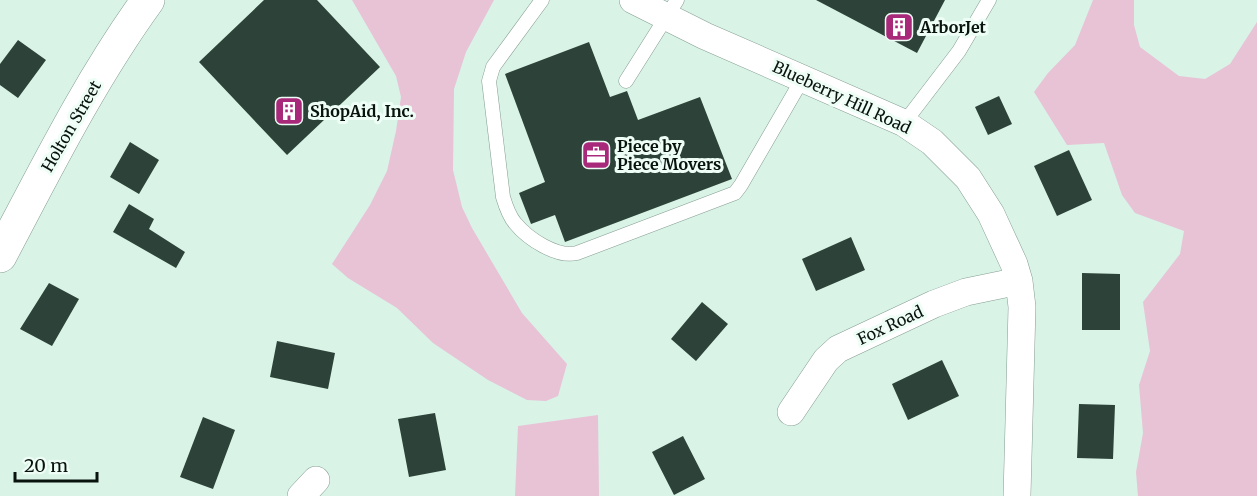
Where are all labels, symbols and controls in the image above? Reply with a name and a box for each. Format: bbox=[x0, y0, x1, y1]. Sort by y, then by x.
building icon: ArborJet bbox=[883, 11, 915, 43]
place label: ArborJet bbox=[919, 17, 987, 37]
street label: Blueberry Hill Road bbox=[770, 56, 915, 138]
street label: Holton Street bbox=[37, 76, 106, 175]
building icon: ShopAid, Inc. bbox=[273, 95, 305, 127]
place label: ShopAid, Inc. bbox=[310, 101, 414, 122]
place label: Piece by Piece Movers bbox=[617, 136, 721, 174]
office icon: Piece by Piece Movers bbox=[580, 139, 612, 171]
street label: Fox Road bbox=[854, 301, 926, 349]
scale bar bbox=[15, 445, 98, 483]
text: 20 m bbox=[24, 454, 68, 477]

